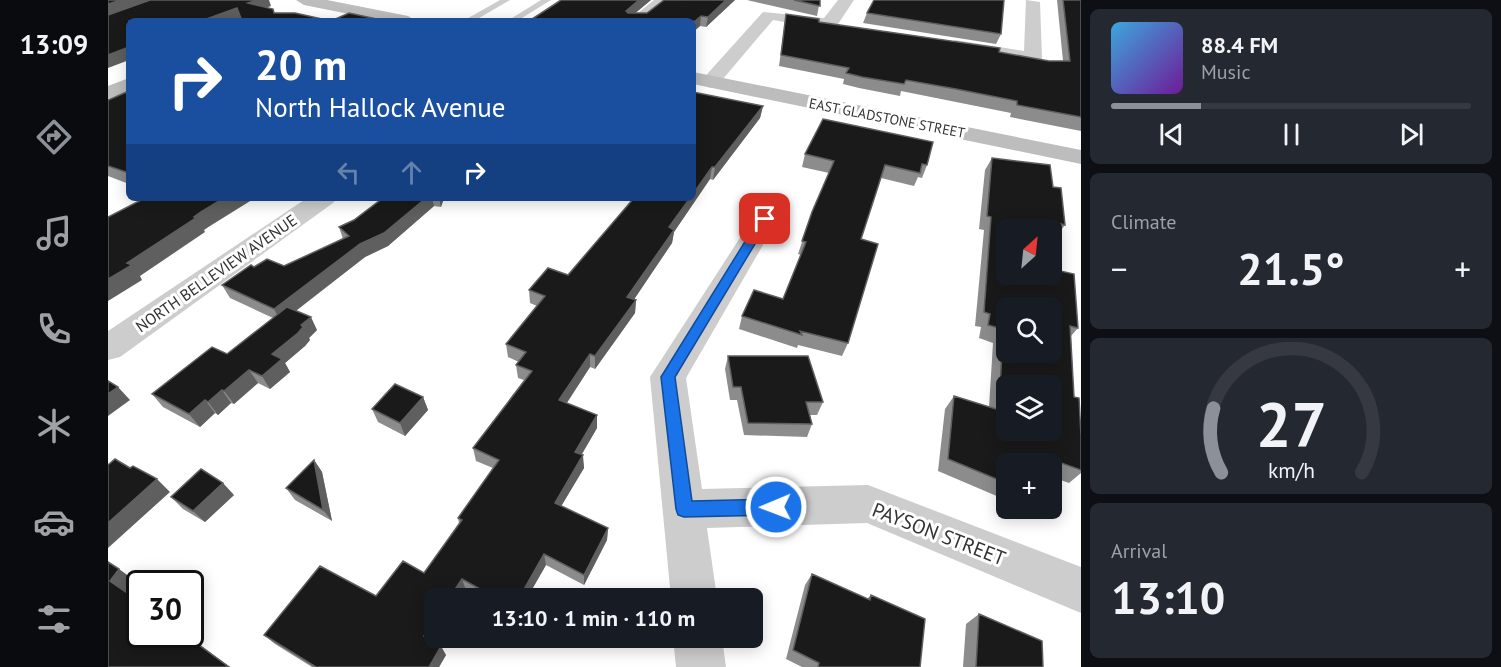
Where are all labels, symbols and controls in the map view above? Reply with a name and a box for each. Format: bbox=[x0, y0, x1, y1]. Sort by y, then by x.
text: 13:09 bbox=[20, 27, 88, 61]
text: 88.4 FM bbox=[1201, 31, 1278, 59]
text: 20 m bbox=[255, 37, 347, 92]
icon: right bbox=[156, 42, 234, 120]
text: Music bbox=[1201, 59, 1250, 85]
text: North Hallock Avenue bbox=[255, 90, 506, 124]
street label: EAST GLADSTONE STREET bbox=[808, 94, 967, 142]
icon: directions bbox=[33, 116, 75, 158]
icon: previous bbox=[1155, 118, 1188, 151]
icon: pause bbox=[1275, 118, 1308, 151]
icon: next bbox=[1395, 118, 1428, 151]
icon: left bbox=[332, 156, 365, 189]
icon: ahead bbox=[395, 156, 428, 189]
icon: right bbox=[458, 156, 491, 189]
pin bbox=[739, 193, 790, 244]
icon: arrive bbox=[748, 202, 781, 235]
text: Climate bbox=[1111, 209, 1177, 235]
street label: NORTH BELLEVIEW AVENUE bbox=[132, 210, 300, 336]
icon: music bbox=[33, 212, 75, 254]
north arrow bbox=[996, 219, 1062, 285]
map controls bbox=[996, 219, 1062, 519]
text: 21.5° bbox=[1237, 239, 1345, 297]
text: − bbox=[1111, 247, 1128, 290]
text: + bbox=[1454, 247, 1471, 290]
button: search bbox=[996, 297, 1062, 363]
icon: phone bbox=[33, 308, 75, 350]
button: layers bbox=[996, 375, 1062, 441]
text: 27 bbox=[1256, 383, 1326, 464]
icon: climate bbox=[33, 405, 75, 447]
button: + bbox=[996, 453, 1062, 519]
text: km/h bbox=[1267, 456, 1314, 484]
position arrow bbox=[744, 475, 808, 539]
street label: PAYSON STREET bbox=[869, 497, 1009, 571]
icon: car bbox=[33, 501, 75, 543]
text: Arrival bbox=[1111, 538, 1167, 564]
text: 13:10 bbox=[1111, 568, 1225, 626]
speed limit sign: 30 bbox=[126, 570, 204, 648]
icon: filters bbox=[33, 598, 75, 640]
text: 13:10 · 1 min · 110 m bbox=[492, 604, 695, 632]

